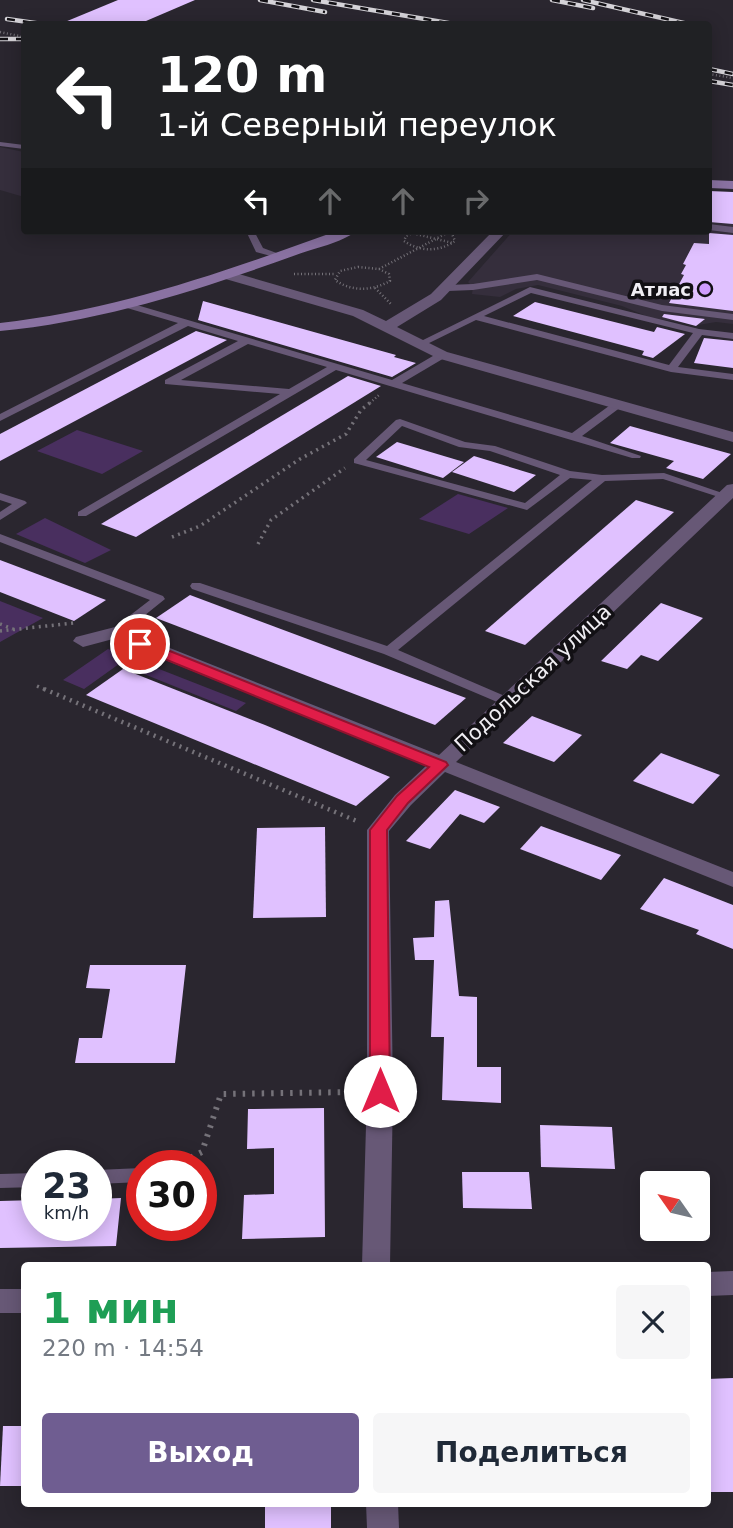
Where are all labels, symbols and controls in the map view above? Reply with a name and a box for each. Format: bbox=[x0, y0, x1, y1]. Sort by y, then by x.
text: 120 m bbox=[157, 47, 327, 104]
icon: left bbox=[42, 49, 133, 140]
text: 1-й Северный переулок bbox=[157, 106, 557, 144]
icon: left bbox=[238, 182, 276, 220]
icon: ahead bbox=[311, 182, 349, 220]
icon: ahead bbox=[384, 182, 422, 220]
icon: right bbox=[457, 182, 495, 220]
place label: Атлас bbox=[631, 279, 691, 300]
marker: Атлас bbox=[697, 281, 713, 297]
street label: Подольская улица bbox=[450, 599, 616, 757]
pin bbox=[110, 614, 170, 674]
icon: arrive bbox=[121, 625, 159, 663]
position arrow bbox=[343, 1054, 417, 1128]
speed limit sign: 30 bbox=[126, 1150, 217, 1241]
text: 23 bbox=[42, 1166, 91, 1206]
north arrow bbox=[640, 1171, 710, 1241]
map controls bbox=[640, 1171, 710, 1241]
text: km/h bbox=[44, 1202, 89, 1223]
text: 1 мин bbox=[42, 1284, 179, 1333]
button: close bbox=[616, 1285, 690, 1359]
text: 220 m · 14:54 bbox=[42, 1335, 204, 1361]
button: Выход bbox=[42, 1413, 359, 1493]
button: Поделиться bbox=[373, 1413, 690, 1493]

